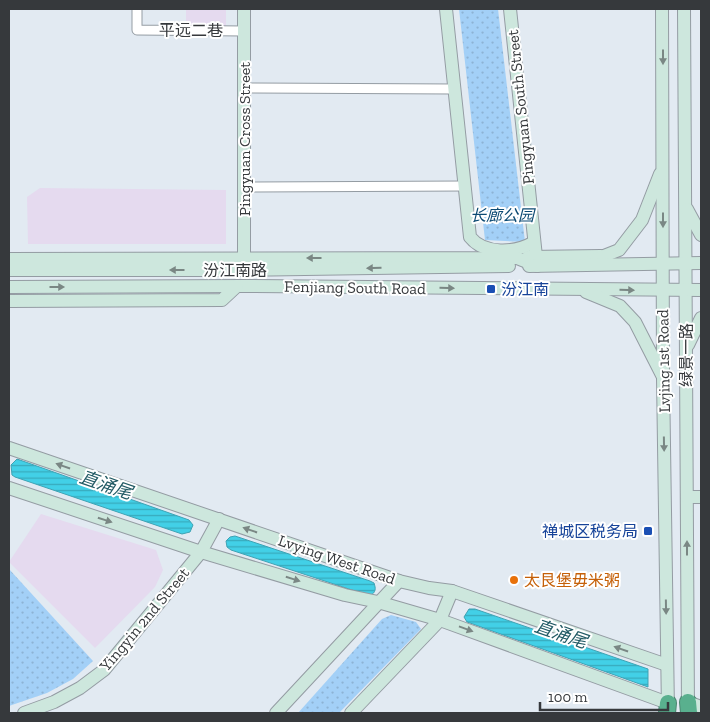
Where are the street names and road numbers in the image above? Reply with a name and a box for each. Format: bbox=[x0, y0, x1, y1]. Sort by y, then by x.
street label: 平远二巷 bbox=[159, 21, 223, 40]
street label: Pingyuan South Street bbox=[503, 29, 538, 185]
street label: Pingyuan Cross Street bbox=[235, 62, 254, 216]
street label: 汾江南路 bbox=[203, 261, 267, 280]
street label: Fenjiang South Road bbox=[284, 277, 426, 298]
street label: Lvjing 1st Road bbox=[653, 309, 674, 413]
street label: 绿景一路 bbox=[677, 323, 696, 387]
street label: Lvying West Road bbox=[276, 531, 398, 588]
street label: Yingyin 2nd Street bbox=[95, 564, 193, 676]

